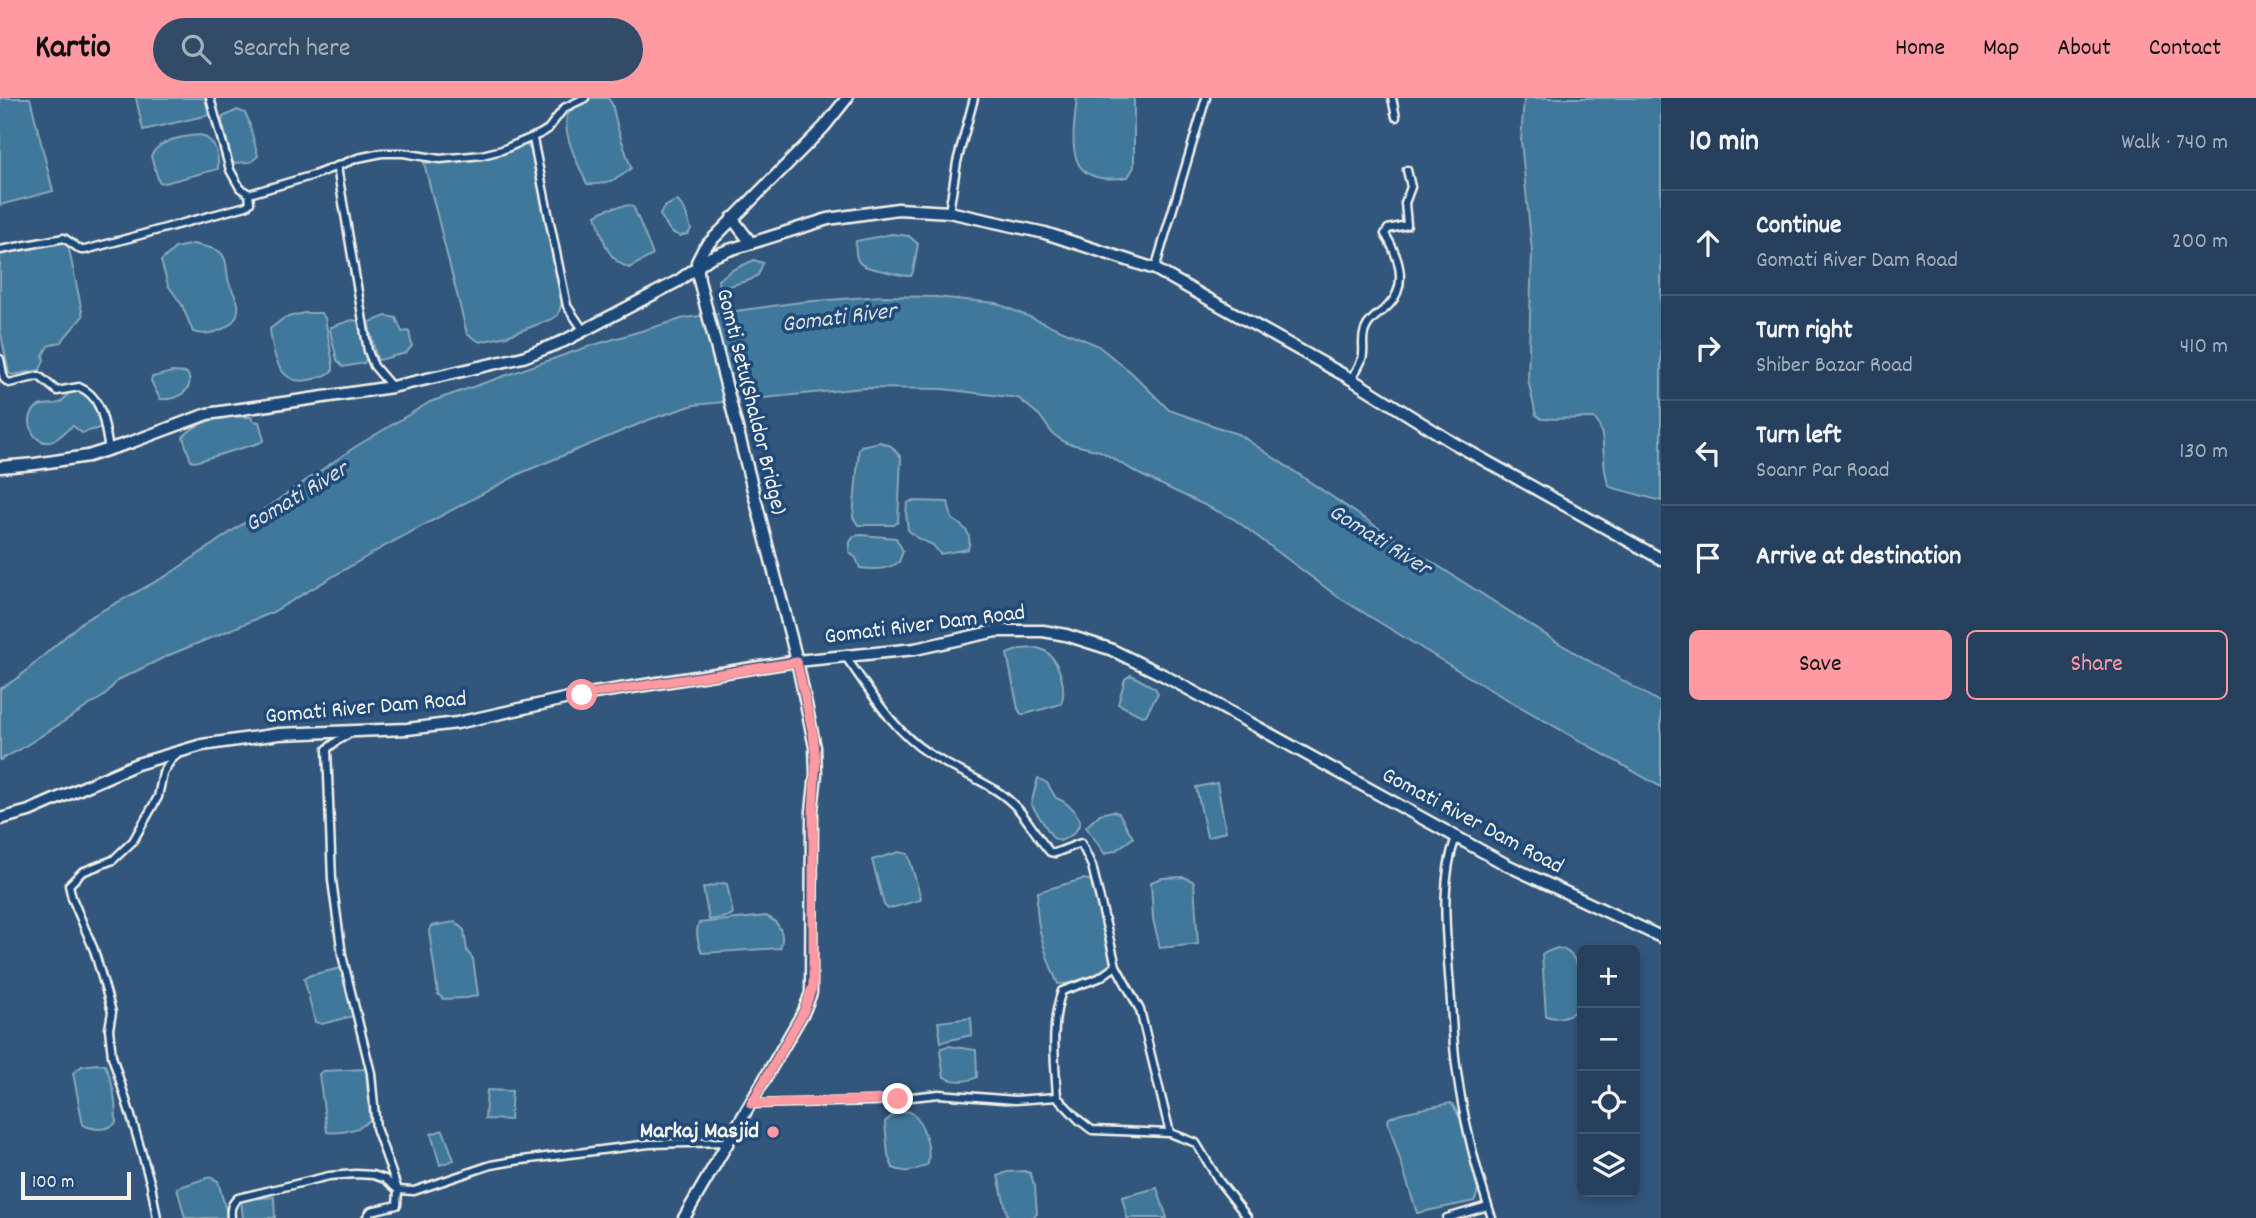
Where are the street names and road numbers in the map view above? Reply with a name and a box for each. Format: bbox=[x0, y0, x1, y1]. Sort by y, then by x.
street label: Gomti Setu(Shaldor Bridge) bbox=[706, 285, 794, 519]
street label: Gomati River Dam Road bbox=[823, 597, 1027, 655]
street label: Gomati River Dam Road bbox=[264, 684, 468, 734]
street label: Gomati River Dam Road bbox=[1375, 760, 1569, 884]

